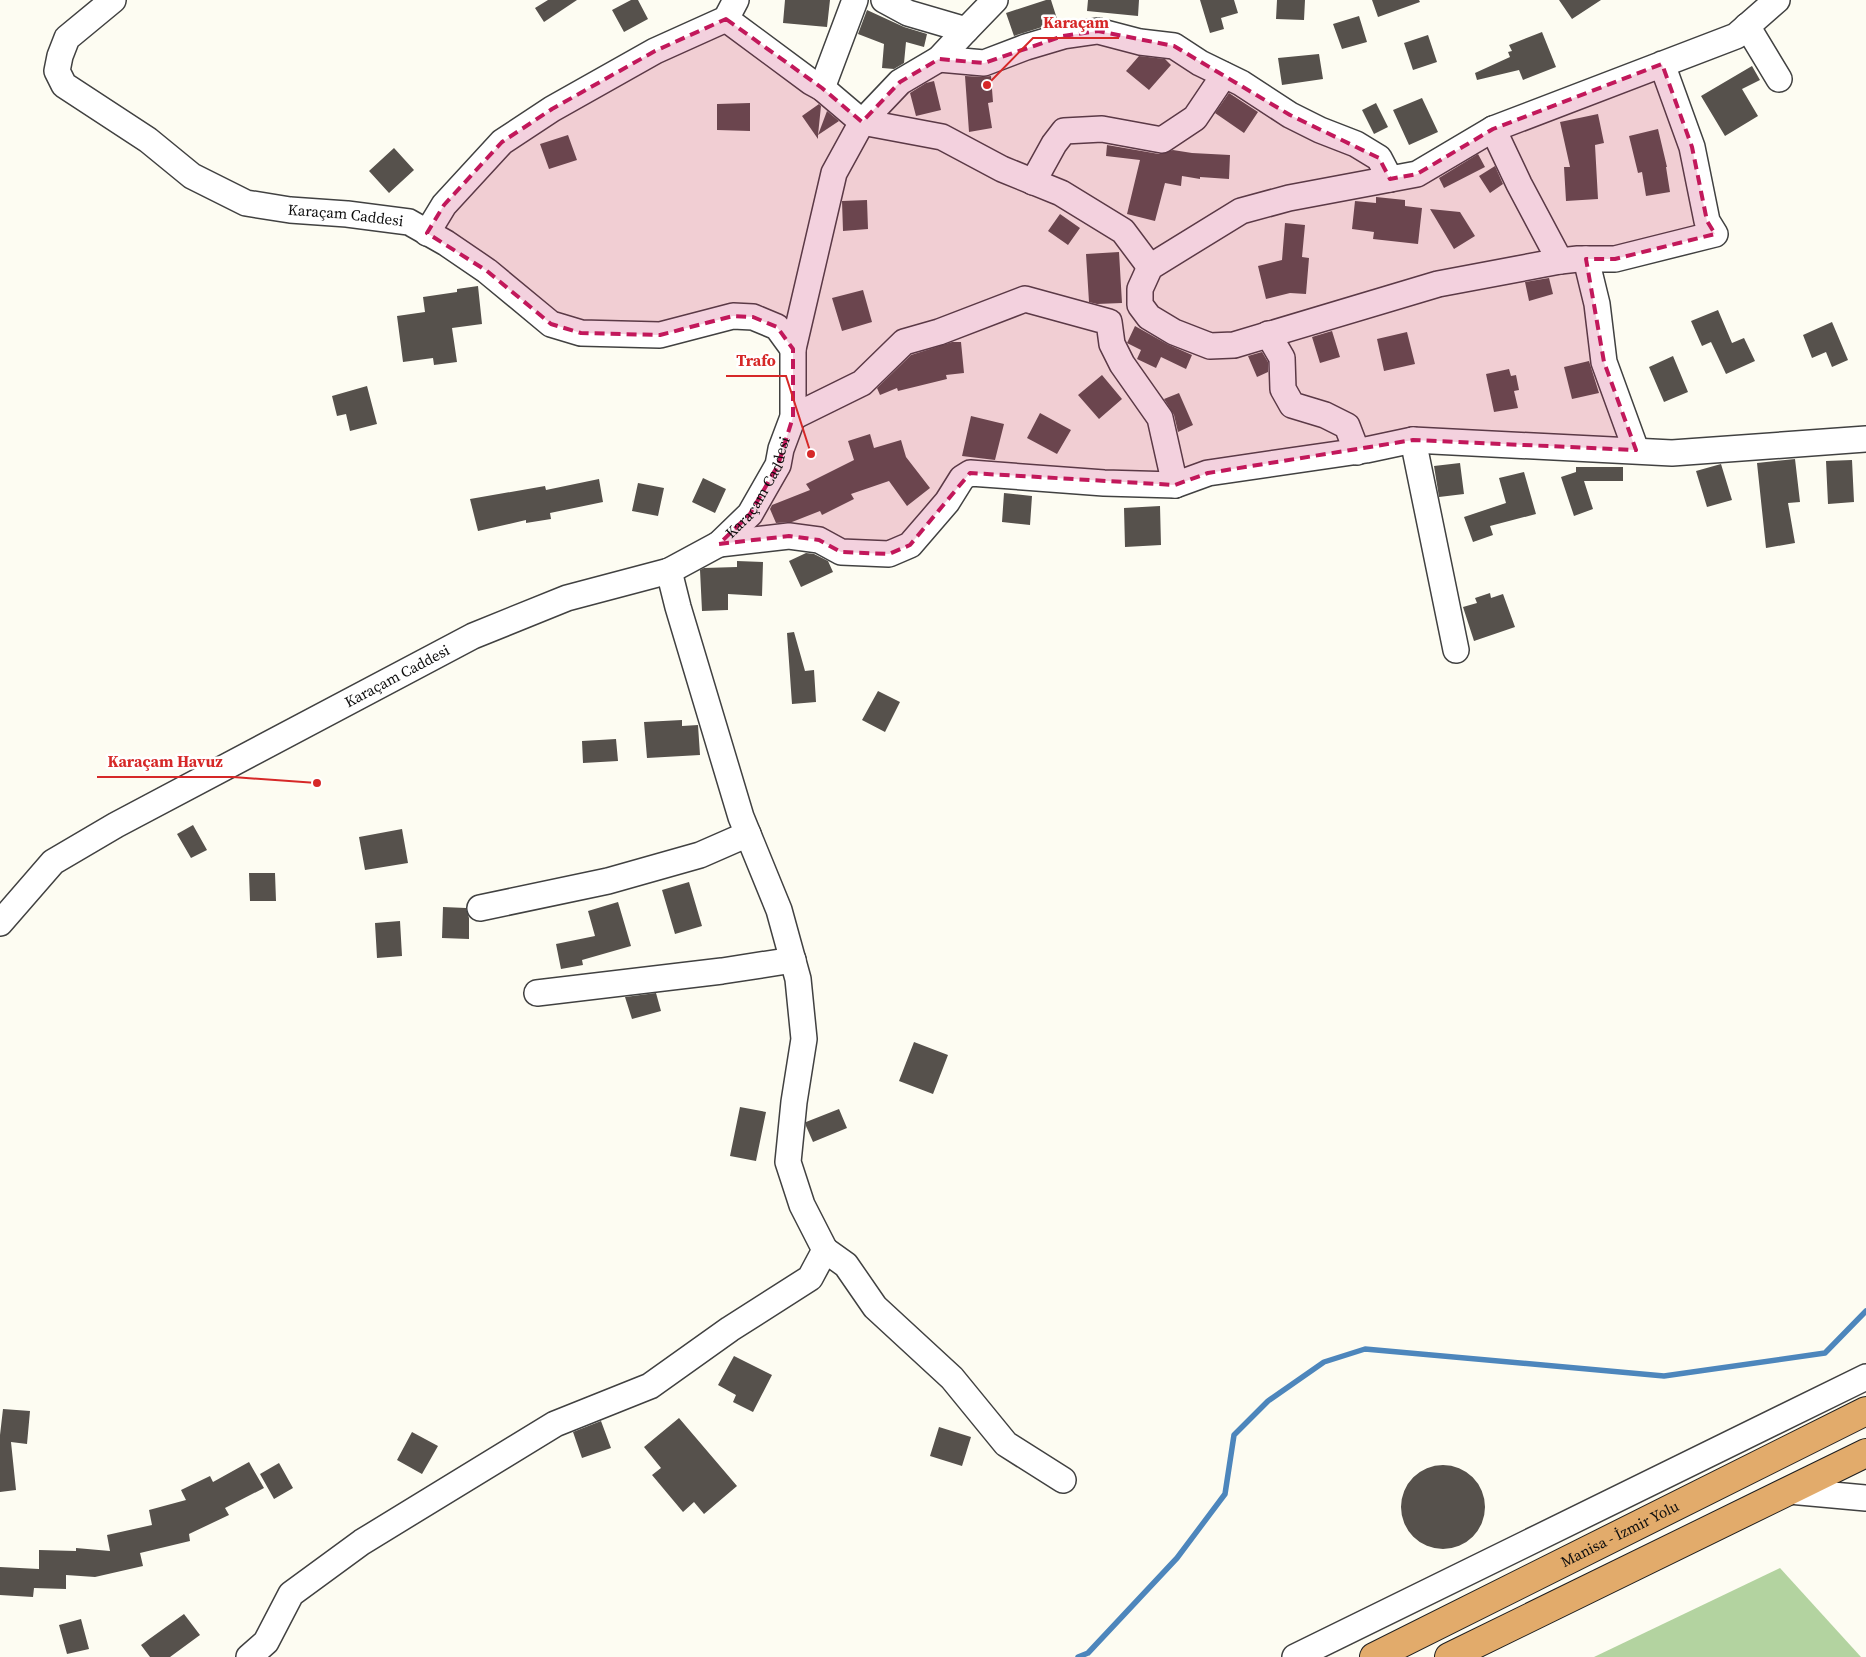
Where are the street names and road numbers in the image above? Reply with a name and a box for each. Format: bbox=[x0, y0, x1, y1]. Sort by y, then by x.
street label: Karaçam Caddesi bbox=[287, 199, 405, 231]
street label: Karaçam Caddesi bbox=[720, 433, 795, 543]
street label: Karaçam Caddesi bbox=[341, 639, 453, 712]
street label: Manisa - İzmir Yolu bbox=[1557, 1495, 1683, 1572]

